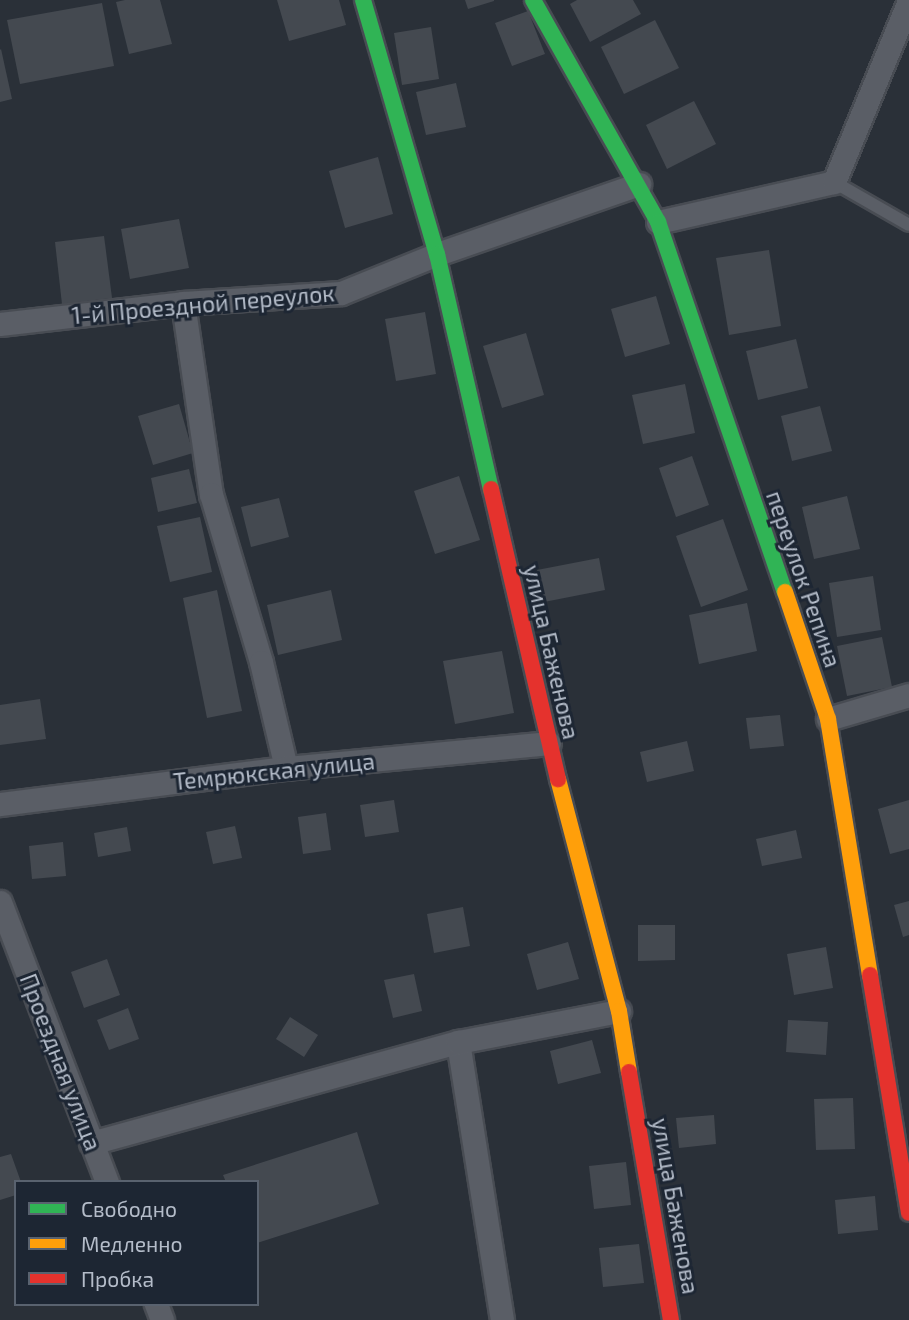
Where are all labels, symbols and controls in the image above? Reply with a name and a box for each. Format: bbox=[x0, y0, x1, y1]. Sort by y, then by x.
street label: 1-й Проездной переулок bbox=[70, 279, 336, 329]
street label: переулок Репина bbox=[761, 487, 847, 671]
street label: улица Баженова bbox=[519, 562, 585, 742]
street label: Темрюкская улица bbox=[172, 747, 376, 795]
street label: Проездная улица bbox=[15, 970, 107, 1154]
street label: улица Баженова bbox=[647, 1116, 705, 1296]
legend bbox=[14, 1180, 259, 1306]
text: Свободно bbox=[81, 1196, 177, 1221]
text: Медленно bbox=[81, 1231, 183, 1256]
text: Пробка bbox=[81, 1266, 154, 1291]

